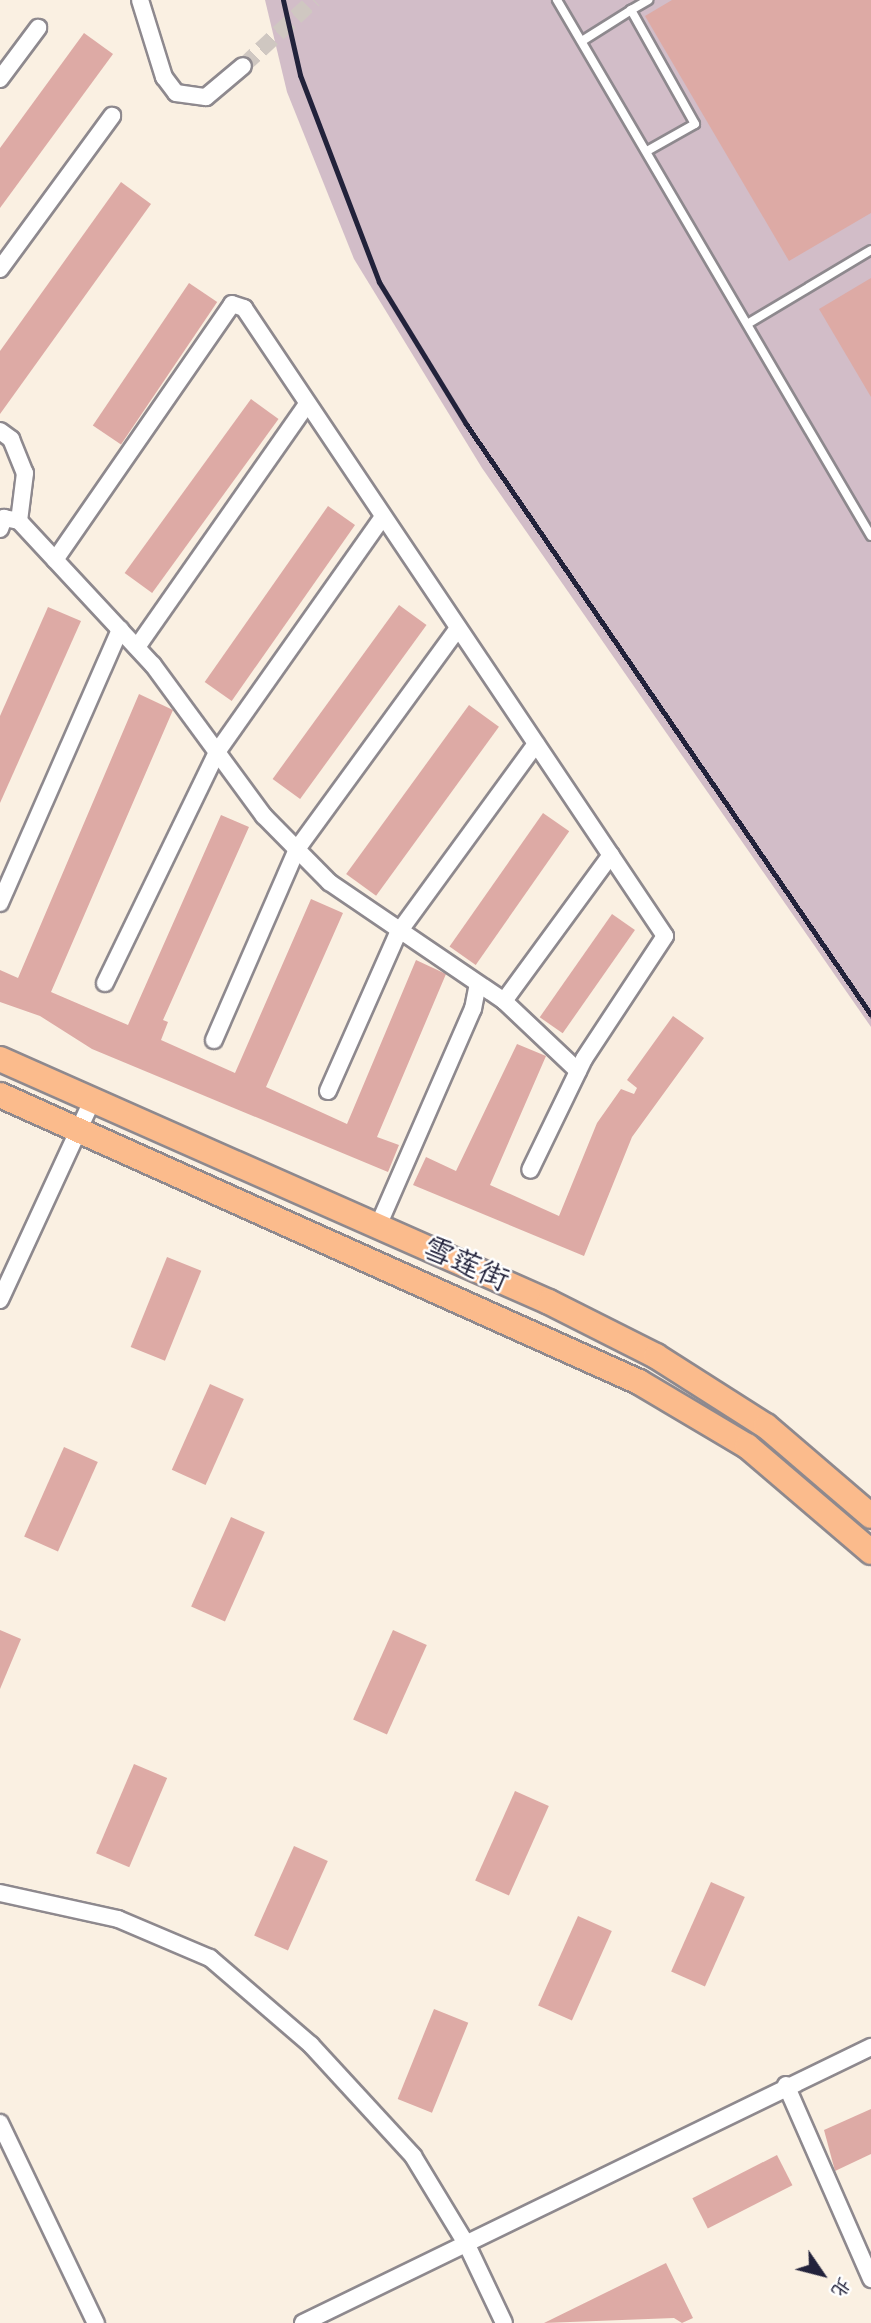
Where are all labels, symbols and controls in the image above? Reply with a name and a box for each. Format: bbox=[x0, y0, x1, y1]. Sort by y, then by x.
street label: 雪莲街 bbox=[417, 1231, 513, 1301]
north arrow bbox=[787, 2239, 857, 2309]
text: 北 bbox=[823, 2271, 856, 2302]

